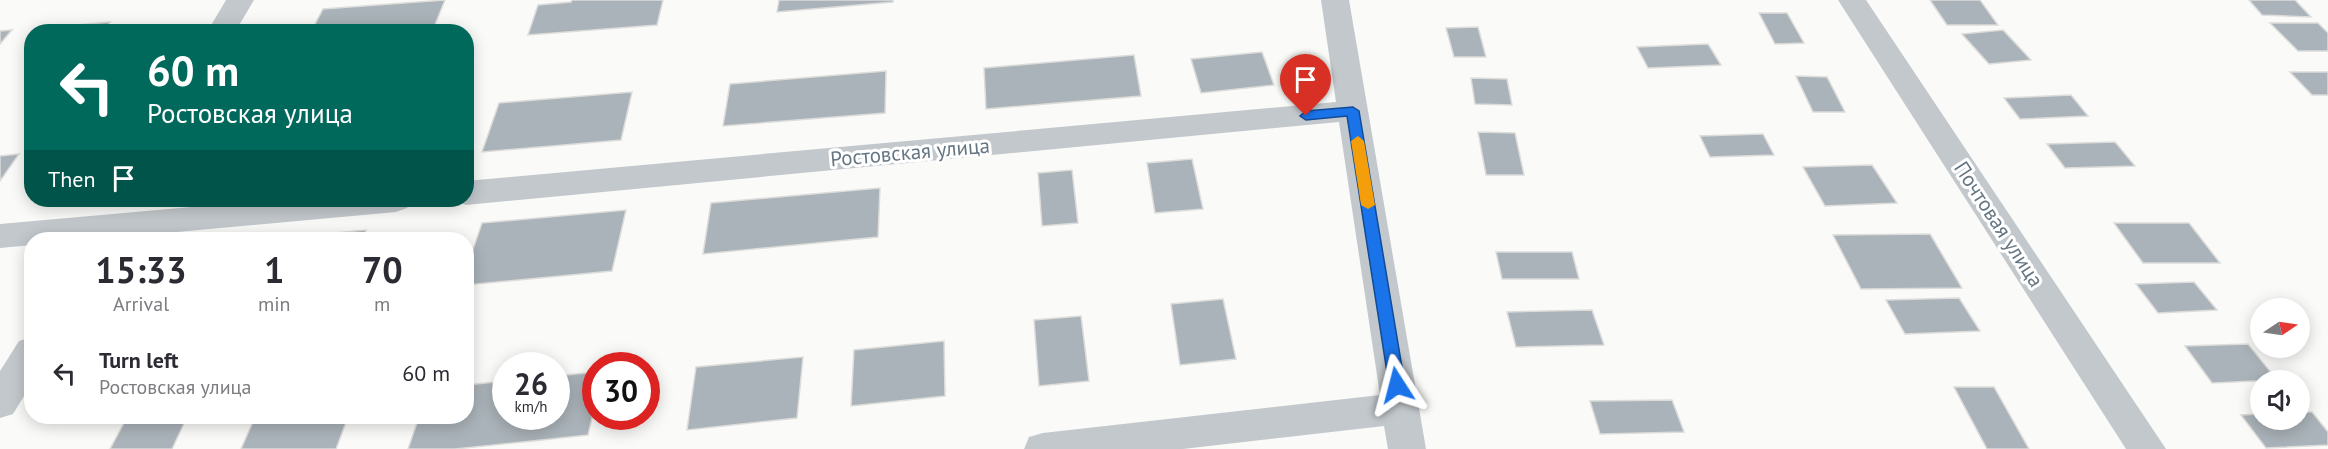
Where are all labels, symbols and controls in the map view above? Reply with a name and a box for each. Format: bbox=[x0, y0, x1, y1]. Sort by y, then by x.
text: 60 m bbox=[147, 43, 239, 98]
icon: left bbox=[48, 48, 126, 126]
pin bbox=[1280, 54, 1331, 116]
icon: arrive bbox=[1289, 63, 1322, 96]
text: Ростовская улица bbox=[147, 96, 353, 130]
street label: Ростовская улица bbox=[829, 132, 991, 172]
street label: Почтовая улица bbox=[1948, 156, 2050, 292]
icon: arrive bbox=[107, 162, 140, 195]
text: Then bbox=[48, 165, 95, 193]
text: 15:33 bbox=[95, 246, 187, 293]
text: 1 bbox=[264, 246, 284, 293]
text: 70 bbox=[362, 246, 403, 293]
text: Arrival bbox=[113, 291, 169, 317]
text: min bbox=[258, 291, 291, 317]
text: m bbox=[374, 291, 390, 317]
north arrow bbox=[2250, 298, 2310, 358]
map controls bbox=[2250, 298, 2310, 430]
text: Turn left bbox=[99, 346, 179, 374]
speed limit sign: 30 bbox=[582, 352, 660, 430]
position arrow bbox=[1365, 353, 1429, 417]
icon: left bbox=[48, 357, 81, 390]
text: 60 m bbox=[402, 359, 450, 387]
text: 26 bbox=[514, 364, 548, 403]
button: sound bbox=[2250, 370, 2310, 430]
text: Ростовская улица bbox=[99, 374, 251, 400]
text: km/h bbox=[515, 397, 547, 416]

